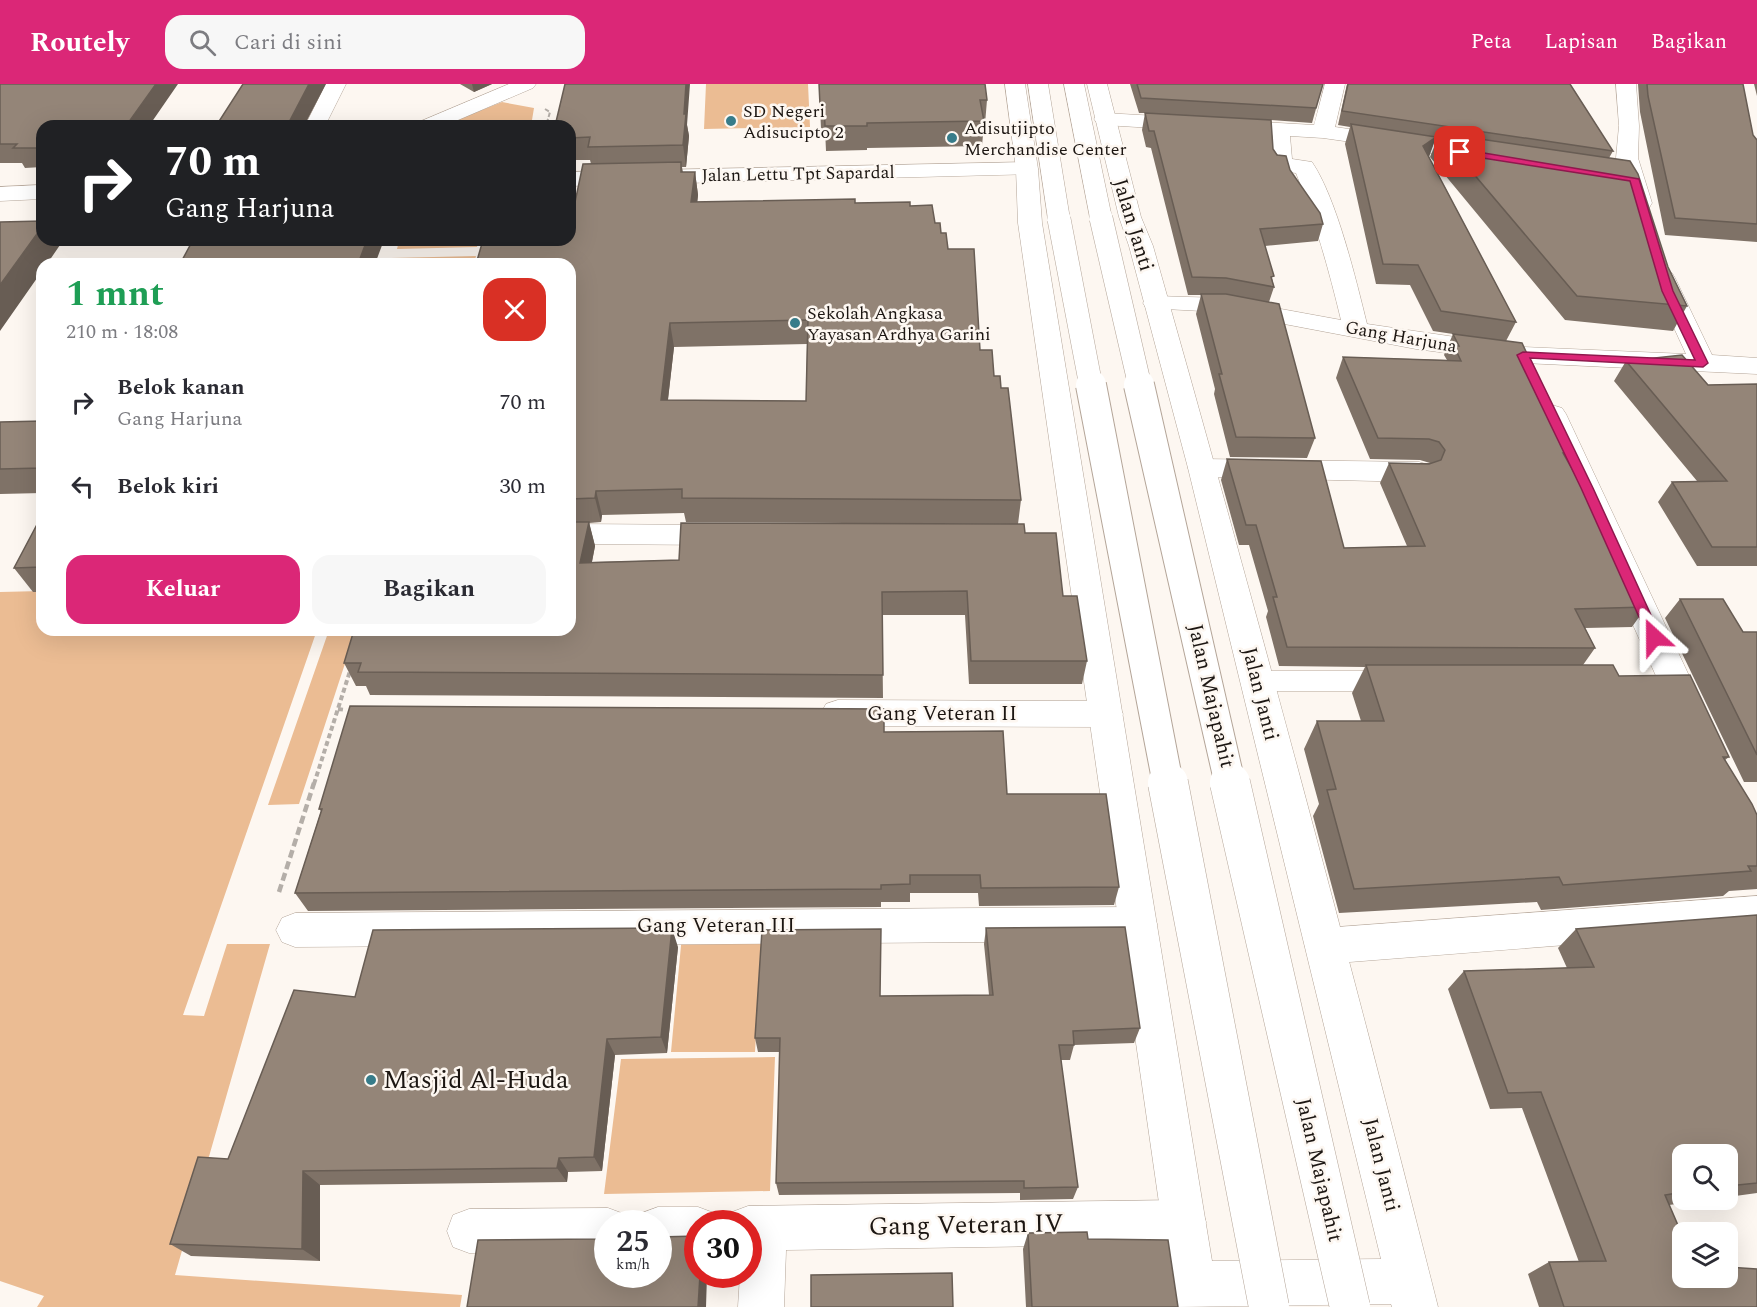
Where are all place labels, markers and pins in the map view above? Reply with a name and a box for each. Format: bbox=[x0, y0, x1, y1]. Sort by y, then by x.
place label: SD Negeri Adisucipto 2 bbox=[743, 98, 844, 146]
marker: SD Negeri Adisucipto 2 bbox=[724, 114, 738, 128]
place label: Adisutjipto Merchandise Center bbox=[964, 115, 1127, 163]
pin bbox=[1434, 126, 1485, 177]
marker: Adisutjipto Merchandise Center bbox=[945, 131, 959, 145]
place label: Sekolah Angkasa Yayasan Ardhya Garini bbox=[807, 300, 991, 348]
marker: Sekolah Angkasa Yayasan Ardhya Garini bbox=[788, 316, 802, 330]
place label: Masjid Al-Huda bbox=[383, 1060, 569, 1100]
marker: Masjid Al-Huda bbox=[364, 1073, 378, 1087]

